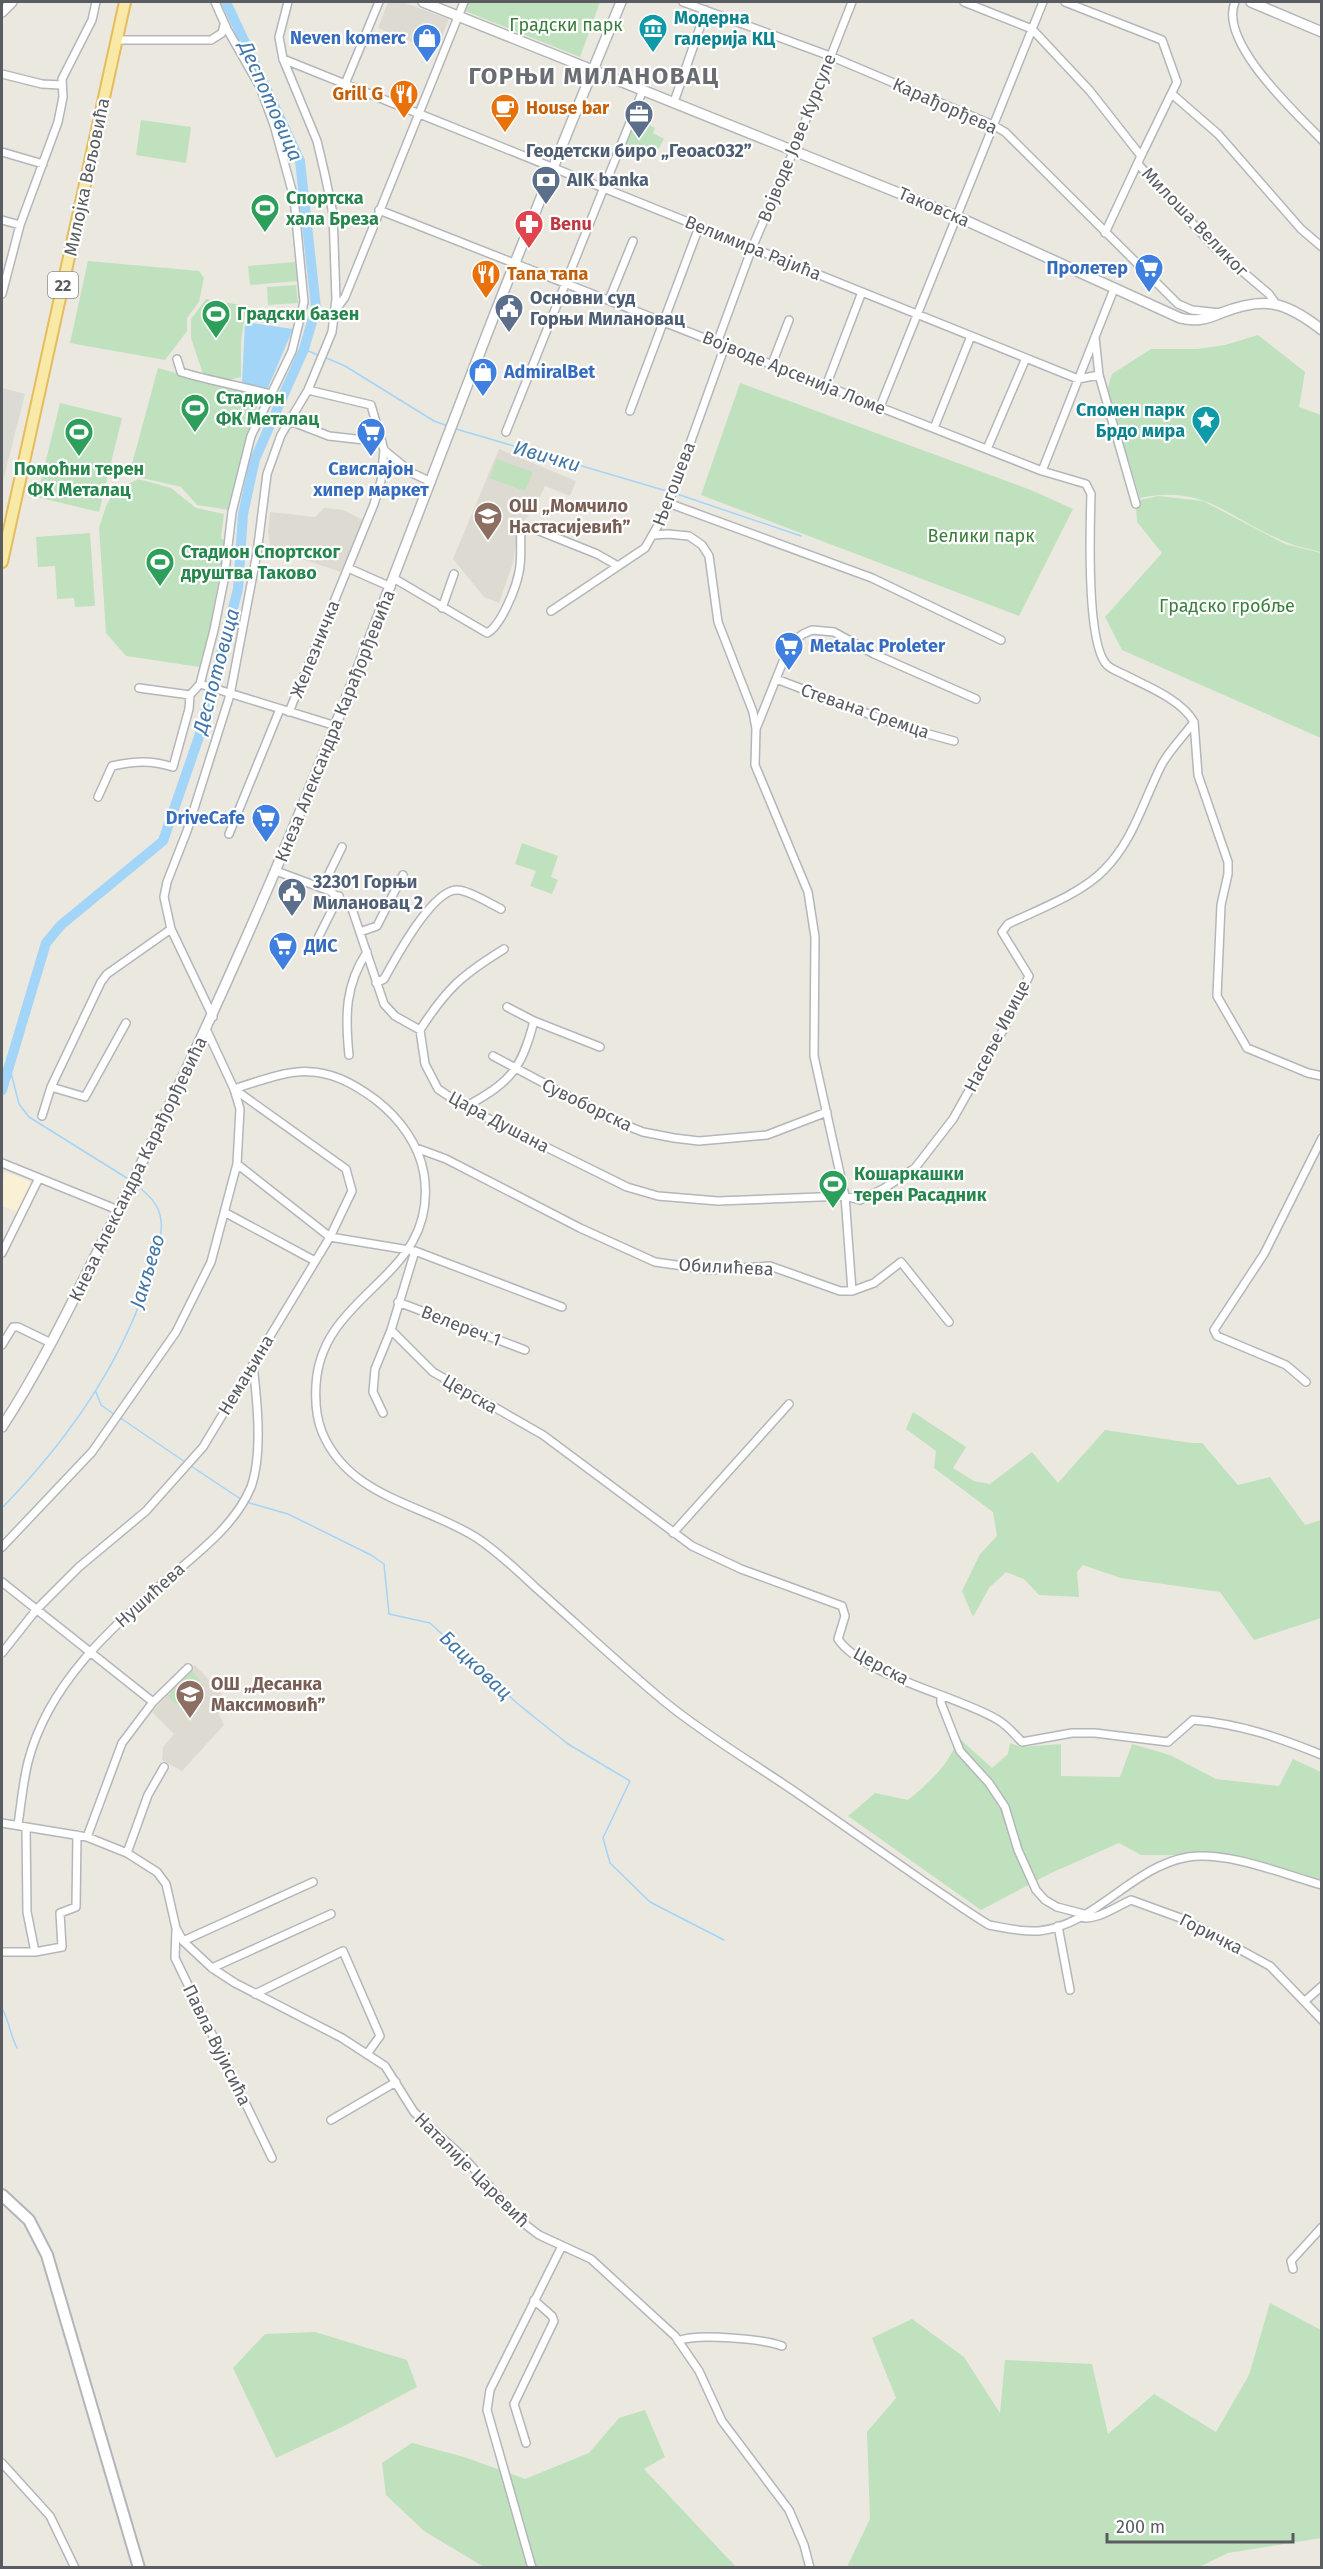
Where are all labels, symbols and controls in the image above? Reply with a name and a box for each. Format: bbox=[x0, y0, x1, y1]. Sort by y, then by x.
place label: Модерна галерија КЦ bbox=[674, 7, 776, 50]
museum icon: Модерна галерија КЦ bbox=[637, 12, 669, 54]
park label: Градски парк bbox=[509, 14, 623, 36]
shop icon: Neven komerc bbox=[411, 22, 443, 64]
place label: Neven komerc bbox=[290, 27, 406, 49]
water label: Деспотовица bbox=[233, 36, 308, 165]
street label: Војводе Јове Курсуле bbox=[753, 51, 841, 225]
district label: ГОРЊИ МИЛАНОВАЦ bbox=[468, 62, 720, 90]
street label: Карађорђева bbox=[889, 73, 1001, 139]
restaurant icon: Grill G bbox=[388, 78, 420, 120]
place label: Grill G bbox=[333, 83, 383, 105]
cafe icon: House bar bbox=[489, 92, 521, 134]
street label: Милојка Вељовића bbox=[59, 96, 115, 258]
place label: House bar bbox=[526, 97, 610, 119]
office icon: Геодетски биро „Геоас032” bbox=[623, 98, 655, 140]
place label: Геодетски биро „Геоас032” bbox=[526, 140, 752, 162]
street label: Милоша Великог bbox=[1137, 163, 1253, 282]
bank icon: AIK banka bbox=[530, 164, 562, 206]
place label: AIK banka bbox=[566, 169, 649, 191]
street label: Таковска bbox=[895, 182, 973, 232]
place label: Спортска хала Бреза bbox=[285, 187, 379, 230]
sports icon: Спортска хала Бреза bbox=[249, 192, 281, 234]
pharmacy icon: Benu bbox=[513, 208, 545, 250]
street label: Велимира Рајића bbox=[682, 211, 824, 285]
place label: Benu bbox=[550, 213, 592, 235]
supermarket icon: Пролетер bbox=[1133, 252, 1165, 294]
place label: Пролетер bbox=[1046, 257, 1128, 279]
restaurant icon: Тапа тапа bbox=[470, 258, 502, 300]
place label: Тапа тапа bbox=[507, 263, 588, 285]
road number: 22 bbox=[48, 272, 78, 298]
place label: Основни суд Горњи Милановац bbox=[530, 287, 685, 330]
public building icon: Основни суд Горњи Милановац bbox=[493, 292, 525, 334]
sports icon: Градски базен bbox=[200, 298, 232, 340]
place label: Градски базен bbox=[237, 303, 359, 325]
street label: Војводе Арсенија Ломе bbox=[699, 326, 889, 420]
shop icon: AdmiralBet bbox=[467, 356, 499, 398]
place label: AdmiralBet bbox=[503, 361, 596, 383]
place label: Стадион ФК Металац bbox=[216, 387, 319, 430]
sports icon: Стадион ФК Металац bbox=[179, 392, 211, 434]
place label: Спомен парк Брдо мира bbox=[1076, 399, 1185, 442]
place icon: Спомен парк Брдо мира bbox=[1190, 404, 1222, 446]
sports icon: Помоћни терен ФК Металац bbox=[63, 416, 95, 458]
supermarket icon: Свислајон хипер маркет bbox=[355, 416, 387, 458]
water label: Ивички bbox=[511, 435, 583, 477]
street label: Његошева bbox=[648, 439, 700, 529]
place label: Помоћни терен ФК Металац bbox=[14, 458, 144, 501]
place label: Свислајон хипер маркет bbox=[312, 458, 429, 501]
place label: ОШ „Момчило Настасијевић” bbox=[509, 495, 630, 538]
school or university icon: ОШ „Момчило Настасијевић” bbox=[472, 500, 504, 542]
park label: Велики парк bbox=[927, 525, 1035, 547]
place label: Стадион Спортског друштва Таково bbox=[181, 541, 340, 584]
sports icon: Стадион Спортског друштва Таково bbox=[144, 546, 176, 588]
street label: Кнеза Александра Карађорђевића bbox=[270, 587, 400, 865]
park label: Градско гробље bbox=[1159, 595, 1295, 617]
street label: Железничка bbox=[285, 597, 345, 701]
water label: Деспотовица bbox=[187, 606, 244, 738]
supermarket icon: Metalac Proleter bbox=[773, 630, 805, 672]
place label: Metalac Proleter bbox=[810, 635, 946, 657]
street label: Стевана Сремца bbox=[798, 679, 932, 743]
supermarket icon: DriveCafe bbox=[250, 802, 282, 844]
place label: DriveCafe bbox=[166, 807, 245, 829]
place label: 32301 Горњи Милановац 2 bbox=[312, 871, 423, 914]
public building icon: 32301 Горњи Милановац 2 bbox=[276, 876, 308, 918]
supermarket icon: ДИС bbox=[267, 930, 299, 972]
place label: ДИС bbox=[303, 935, 338, 957]
street label: Насеље Ивице bbox=[959, 977, 1035, 1095]
street label: Кнеза Александра Карађорђевића bbox=[64, 1033, 212, 1305]
street label: Сувоборска bbox=[538, 1074, 636, 1136]
street label: Цара Душана bbox=[445, 1086, 553, 1158]
place label: Кошаркашки терен Расадник bbox=[854, 1163, 987, 1206]
sports icon: Кошаркашки терен Расадник bbox=[817, 1168, 849, 1210]
water label: Јакљево bbox=[124, 1231, 170, 1312]
street label: Обилићева bbox=[678, 1254, 774, 1280]
street label: Велереч 1 bbox=[418, 1301, 504, 1351]
street label: Немањина bbox=[213, 1331, 279, 1419]
street label: Церска bbox=[439, 1369, 501, 1419]
street label: Нушићева bbox=[111, 1558, 189, 1632]
water label: Бацковац bbox=[435, 1625, 517, 1705]
street label: Церска bbox=[849, 1642, 913, 1690]
place label: ОШ „Десанка Максимовић” bbox=[211, 1673, 326, 1716]
school or university icon: ОШ „Десанка Максимовић” bbox=[174, 1678, 206, 1720]
street label: Горичка bbox=[1176, 1909, 1246, 1959]
street label: Павла Вујисића bbox=[178, 1981, 256, 2109]
street label: Наталије Царевић bbox=[410, 2108, 534, 2232]
scale bar bbox=[1107, 2506, 1293, 2544]
text: 200 m bbox=[1116, 2516, 1165, 2538]

